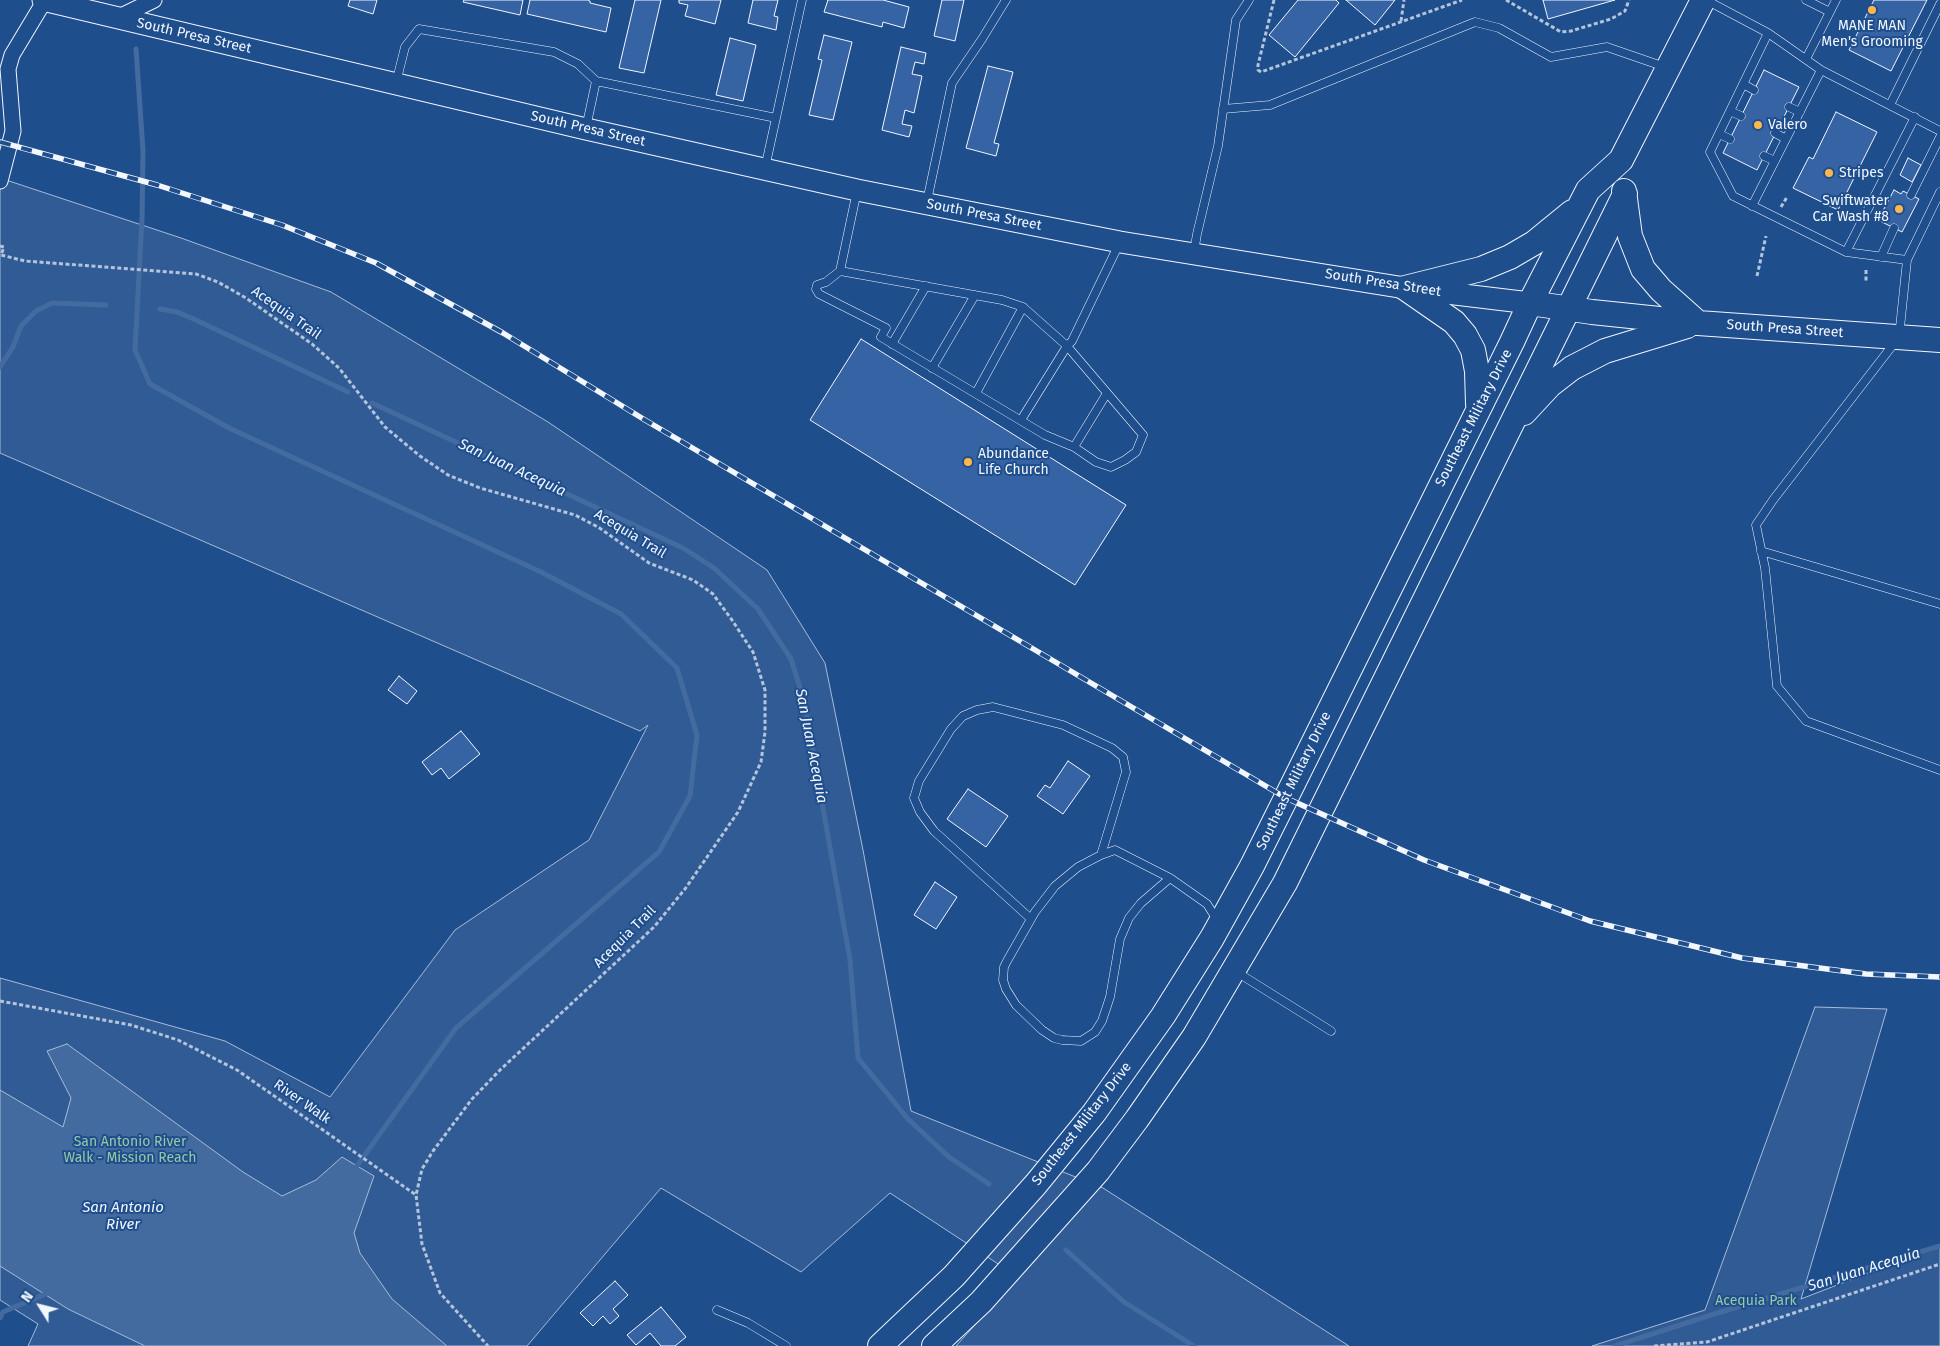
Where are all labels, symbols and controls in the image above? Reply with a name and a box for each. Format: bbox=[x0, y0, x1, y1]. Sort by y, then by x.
marker: MANE MAN Men's Grooming bbox=[1866, 4, 1878, 16]
street label: South Presa Street bbox=[135, 15, 253, 57]
place label: MANE MAN Men's Grooming bbox=[1821, 18, 1923, 50]
street label: South Presa Street bbox=[529, 108, 647, 150]
place label: Valero bbox=[1768, 117, 1808, 133]
marker: Valero bbox=[1752, 119, 1764, 131]
place label: Stripes bbox=[1839, 165, 1884, 181]
marker: Stripes bbox=[1823, 167, 1835, 179]
place label: Swiftwater Car Wash #8 bbox=[1813, 193, 1889, 226]
street label: South Presa Street bbox=[925, 196, 1043, 234]
marker: Swiftwater Car Wash #8 bbox=[1893, 203, 1905, 215]
street label: South Presa Street bbox=[1324, 266, 1442, 300]
street label: Acequia Trail bbox=[248, 283, 324, 343]
street label: South Presa Street bbox=[1726, 317, 1844, 341]
street label: Southeast Military Drive bbox=[1432, 347, 1516, 489]
water label: San Juan Acequia bbox=[455, 435, 569, 501]
place label: Abundance Life Church bbox=[978, 446, 1049, 478]
marker: Abundance Life Church bbox=[962, 456, 974, 468]
street label: Acequia Trail bbox=[591, 506, 669, 562]
water label: San Juan Acequia bbox=[791, 687, 831, 805]
street label: Southeast Military Drive bbox=[1253, 709, 1335, 853]
street label: Acequia Trail bbox=[590, 902, 660, 972]
street label: Southeast Military Drive bbox=[1029, 1059, 1135, 1189]
street label: River Walk bbox=[270, 1076, 334, 1128]
park label: San Antonio River Walk - Mission Reach bbox=[63, 1134, 197, 1166]
water label: San Antonio River bbox=[82, 1199, 164, 1234]
water label: San Juan Acequia bbox=[1806, 1244, 1922, 1296]
north arrow bbox=[15, 1281, 65, 1331]
text: N bbox=[18, 1288, 37, 1306]
park label: Acequia Park bbox=[1715, 1293, 1797, 1309]

